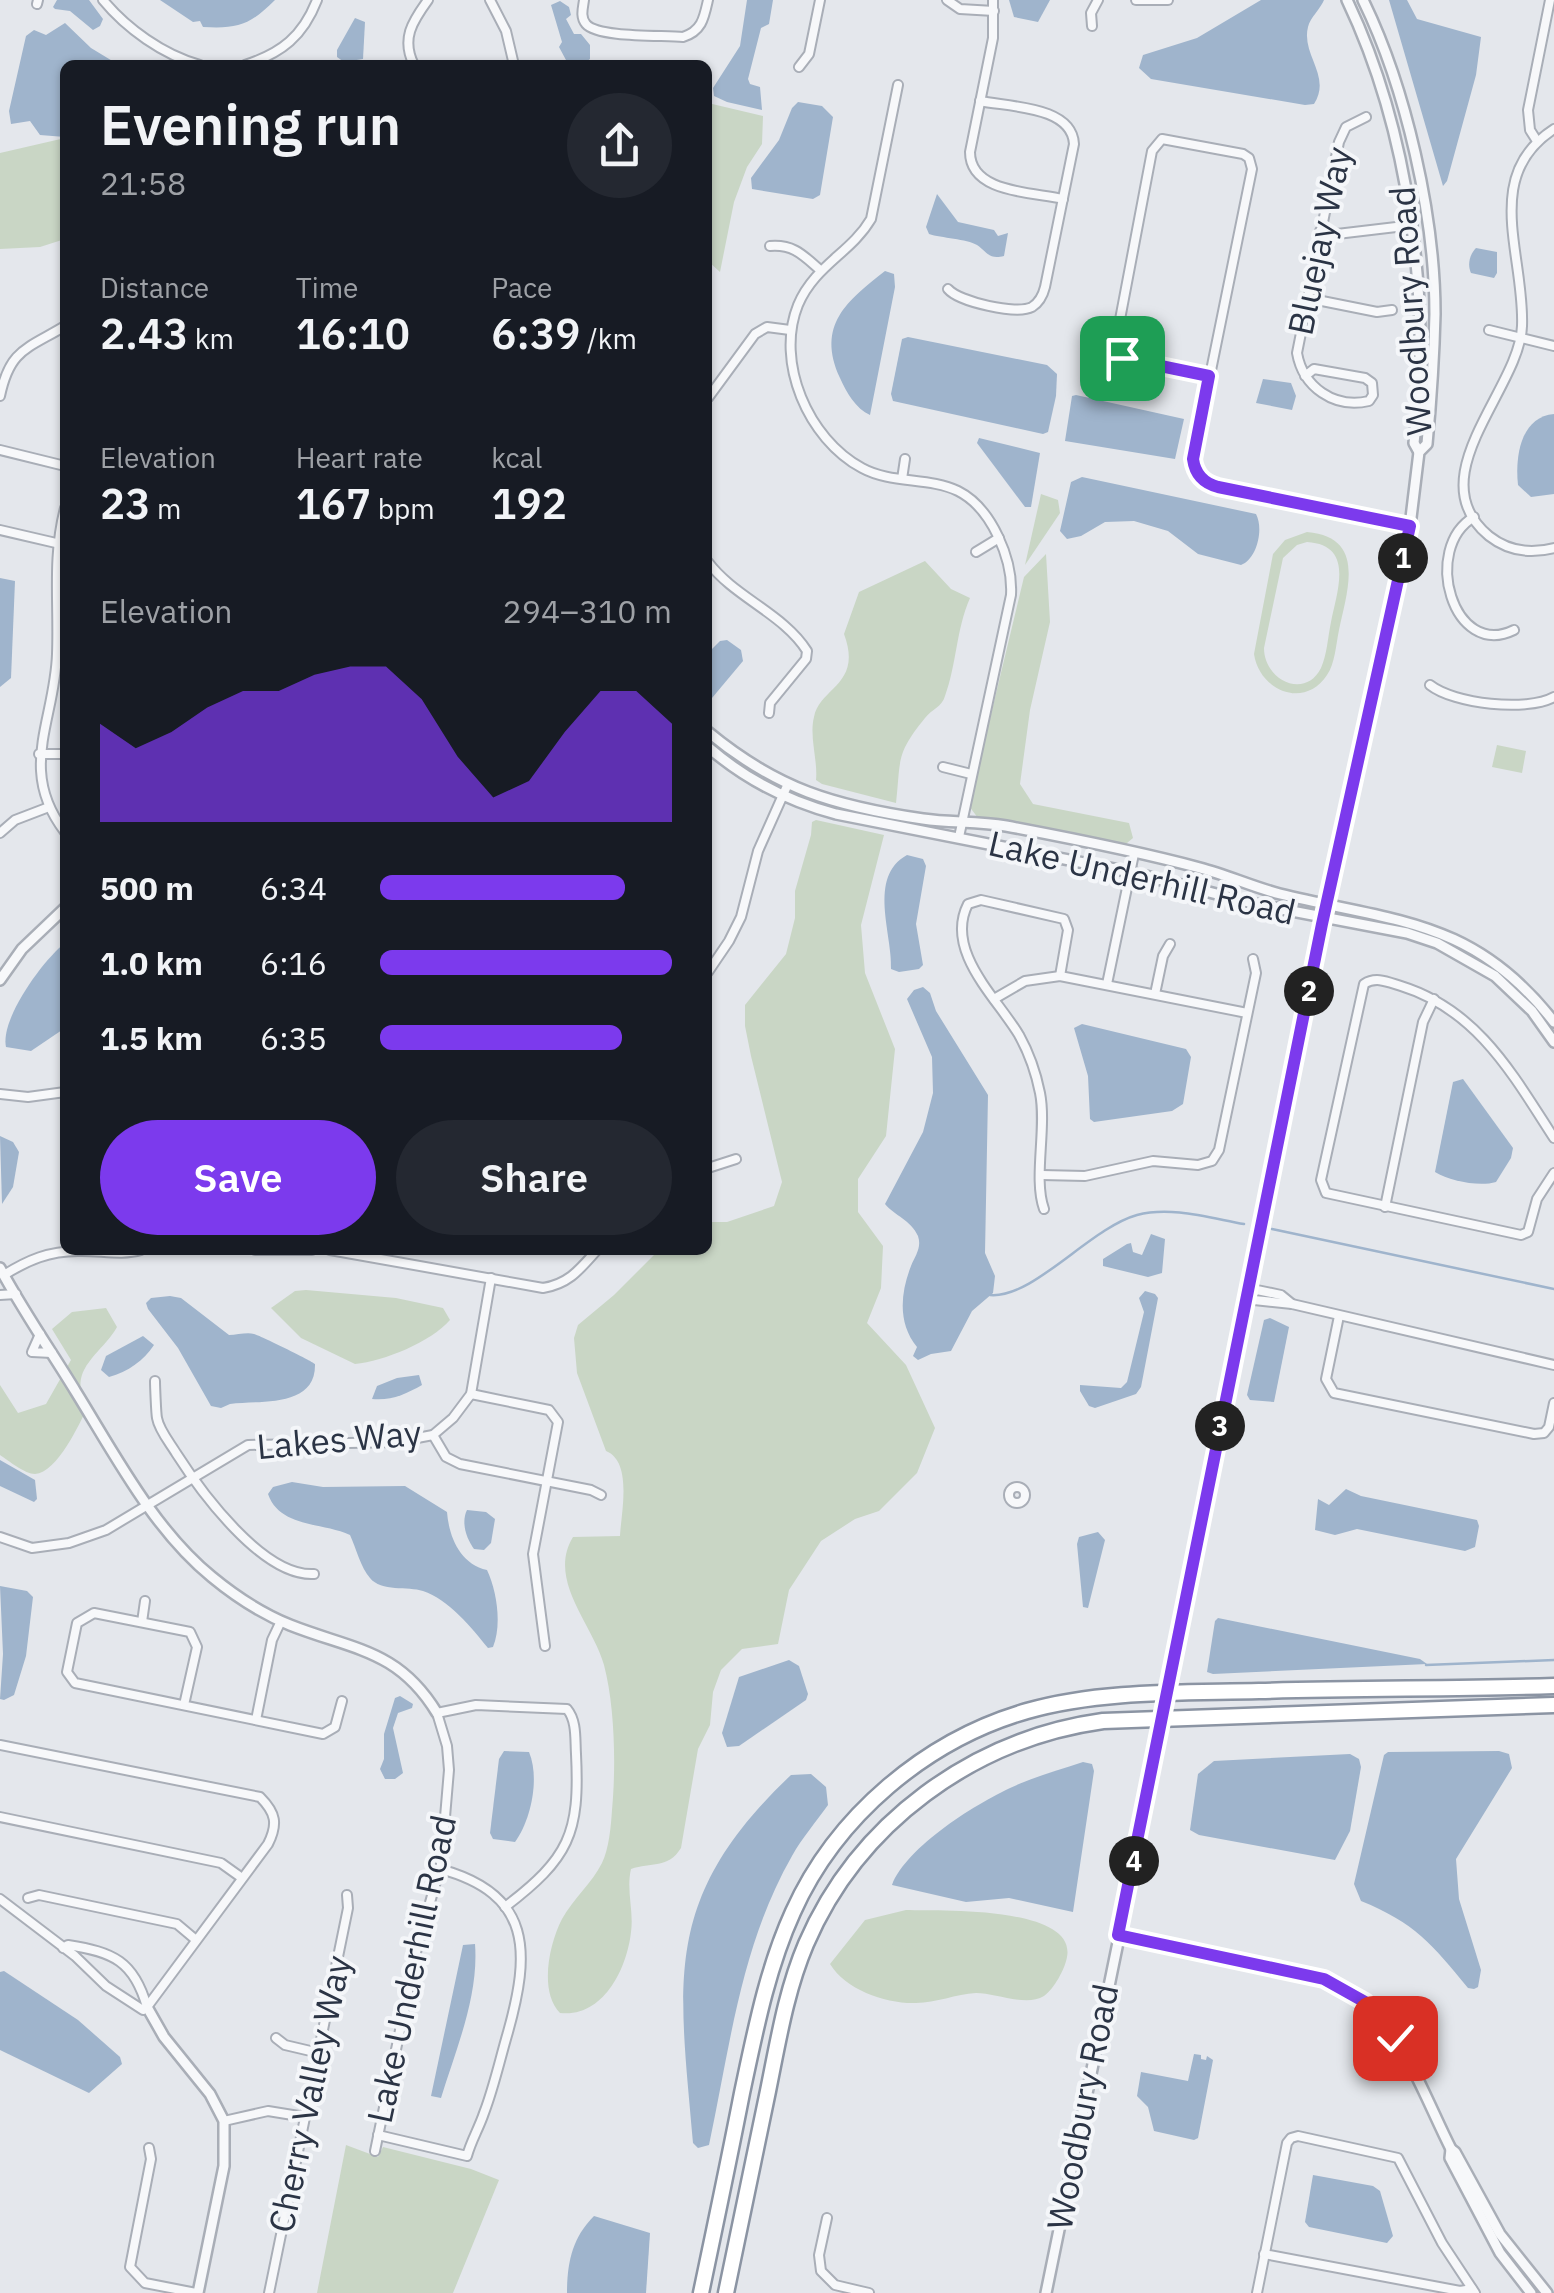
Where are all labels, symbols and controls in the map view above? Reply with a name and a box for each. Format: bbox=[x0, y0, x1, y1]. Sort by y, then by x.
text: Evening run bbox=[100, 89, 401, 160]
button: share bbox=[567, 93, 672, 198]
street label: Bluejay Way bbox=[1277, 142, 1361, 339]
text: 21:58 bbox=[100, 162, 186, 204]
street label: Woodbury Road bbox=[1378, 185, 1442, 437]
text: Distance bbox=[100, 269, 209, 306]
text: Time bbox=[296, 269, 359, 306]
text: Pace bbox=[491, 269, 552, 306]
text: 2.43 bbox=[100, 306, 188, 361]
text: 16:10 bbox=[296, 306, 410, 361]
text: 6:39 bbox=[491, 306, 580, 361]
pin bbox=[1080, 316, 1165, 401]
text: km bbox=[188, 320, 234, 357]
text: /km bbox=[580, 320, 637, 357]
icon: arrive bbox=[1095, 331, 1150, 386]
text: Elevation bbox=[100, 439, 216, 476]
text: Heart rate bbox=[296, 439, 423, 476]
text: kcal bbox=[491, 439, 542, 476]
text: 23 bbox=[100, 476, 150, 531]
text: 167 bbox=[296, 476, 371, 531]
text: 192 bbox=[491, 476, 567, 531]
text: m bbox=[150, 490, 181, 527]
text: bpm bbox=[371, 490, 435, 527]
pin: 1 bbox=[1378, 533, 1428, 583]
text: 1 bbox=[1395, 539, 1411, 576]
text: Elevation bbox=[100, 590, 233, 632]
text: 294–310 m bbox=[502, 590, 672, 632]
street label: Lake Underhill Road bbox=[984, 819, 1300, 935]
text: 500 m bbox=[100, 867, 194, 909]
text: 6:34 bbox=[260, 867, 327, 909]
text: 1.0 km bbox=[100, 942, 203, 984]
text: 6:16 bbox=[260, 942, 327, 984]
pin: 2 bbox=[1284, 966, 1334, 1016]
text: 2 bbox=[1301, 972, 1317, 1009]
text: 1.5 km bbox=[100, 1017, 203, 1059]
text: 6:35 bbox=[260, 1017, 327, 1059]
button: Save bbox=[100, 1120, 376, 1235]
button: Share bbox=[396, 1120, 672, 1235]
pin: 3 bbox=[1195, 1401, 1245, 1451]
text: 3 bbox=[1212, 1407, 1228, 1444]
street label: Lakes Way bbox=[255, 1409, 423, 1469]
street label: Lake Underhill Road bbox=[356, 1811, 466, 2127]
pin: 4 bbox=[1109, 1836, 1159, 1886]
text: 4 bbox=[1126, 1842, 1142, 1879]
street label: Cherry Valley Way bbox=[257, 1951, 361, 2236]
street label: Woodbury Road bbox=[1036, 1980, 1128, 2234]
pin bbox=[1353, 1996, 1438, 2081]
icon: check bbox=[1368, 2011, 1423, 2066]

